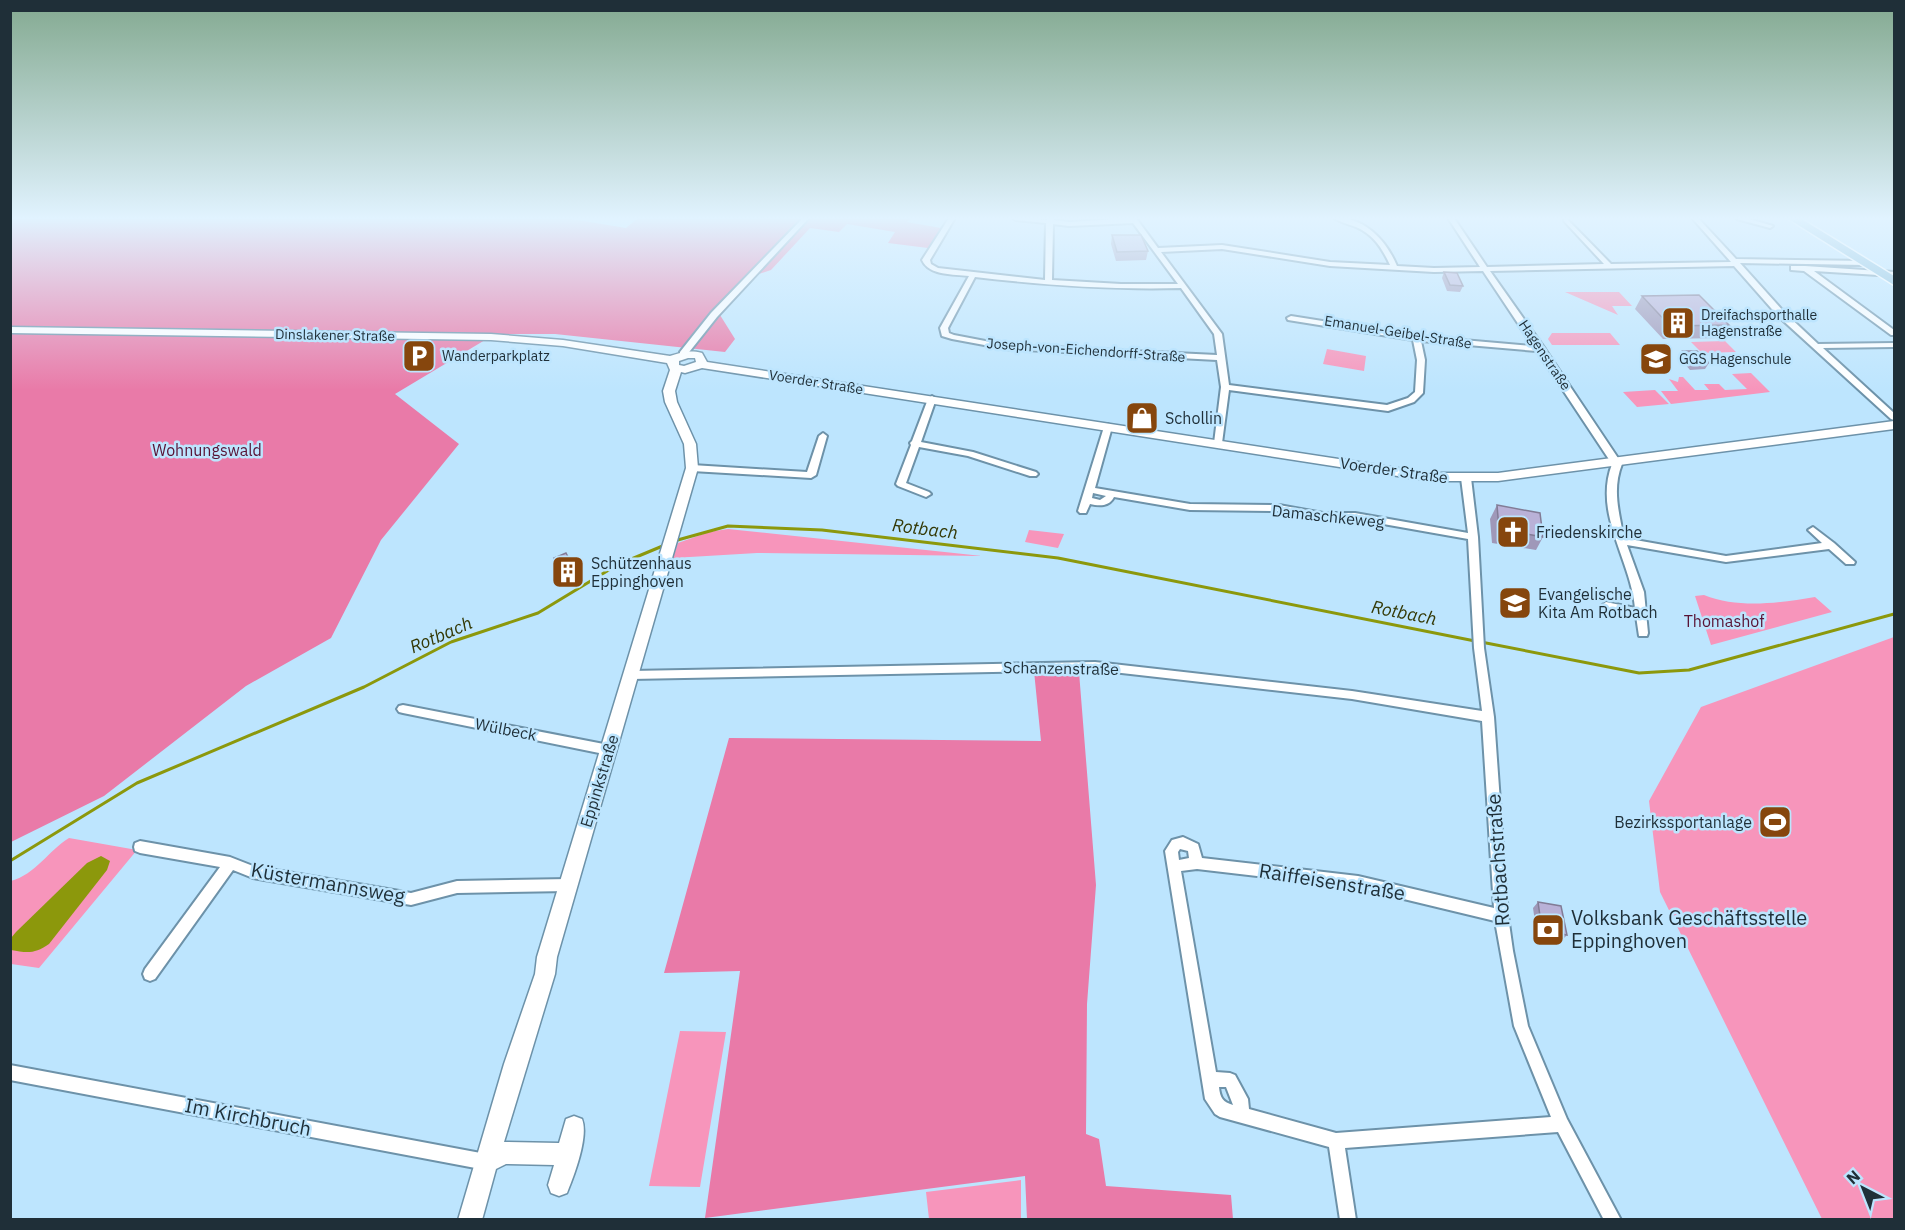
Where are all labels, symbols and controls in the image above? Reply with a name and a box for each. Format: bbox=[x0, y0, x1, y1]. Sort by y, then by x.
building icon: Dreifachsporthalle Hagenstraße bbox=[1660, 305, 1696, 341]
place label: Dreifachsporthalle Hagenstraße bbox=[1701, 306, 1818, 340]
street label: Emanuel-Geibel-Straße bbox=[1323, 311, 1473, 353]
street label: Hagenstraße bbox=[1515, 316, 1575, 394]
street label: Dinslakener Straße bbox=[275, 325, 396, 345]
street label: Joseph-von-Eichendorff-Straße bbox=[986, 334, 1186, 366]
parking icon: Wanderparkplatz bbox=[401, 338, 437, 374]
school or university icon: GGS Hagenschule bbox=[1638, 341, 1674, 377]
place label: Wanderparkplatz bbox=[442, 347, 550, 365]
place label: GGS Hagenschule bbox=[1679, 350, 1792, 368]
street label: Voerder Straße bbox=[768, 366, 865, 398]
shop icon: Schollin bbox=[1124, 400, 1160, 436]
place label: Schollin bbox=[1165, 408, 1222, 428]
park label: Wohnungswald bbox=[152, 440, 262, 460]
street label: Voerder Straße bbox=[1339, 453, 1449, 488]
street label: Damaschkeweg bbox=[1271, 500, 1386, 532]
water label: Rotbach bbox=[891, 513, 959, 544]
church icon: Friedenskirche bbox=[1495, 514, 1531, 550]
place label: Friedenskirche bbox=[1536, 522, 1643, 542]
place label: Schützenhaus Eppinghoven bbox=[591, 553, 692, 591]
building icon: Schützenhaus Eppinghoven bbox=[550, 554, 586, 590]
place label: Evangelische Kita Am Rotbach bbox=[1538, 584, 1658, 622]
school or university icon: Evangelische Kita Am Rotbach bbox=[1497, 585, 1533, 621]
water label: Rotbach bbox=[1369, 595, 1439, 630]
water label: Rotbach bbox=[406, 611, 476, 658]
park label: Thomashof bbox=[1684, 611, 1764, 631]
street label: Schanzenstraße bbox=[1003, 657, 1119, 679]
street label: Wülbeck bbox=[474, 713, 539, 745]
street label: Eppinkstraße bbox=[575, 732, 623, 830]
street label: Rotbachstraße bbox=[1479, 793, 1516, 927]
sports icon: Bezirkssportanlage bbox=[1757, 804, 1793, 840]
place label: Bezirkssportanlage bbox=[1614, 812, 1752, 832]
street label: Küstermannsweg bbox=[249, 856, 408, 909]
street label: Raiffeisenstraße bbox=[1257, 857, 1407, 906]
place label: Volksbank Geschäftsstelle Eppinghoven bbox=[1571, 904, 1807, 954]
bank icon: Volksbank Geschäftsstelle Eppinghoven bbox=[1530, 912, 1566, 948]
street label: Im Kirchbruch bbox=[183, 1091, 314, 1142]
north arrow bbox=[1833, 1158, 1893, 1218]
text: N bbox=[1842, 1166, 1864, 1188]

